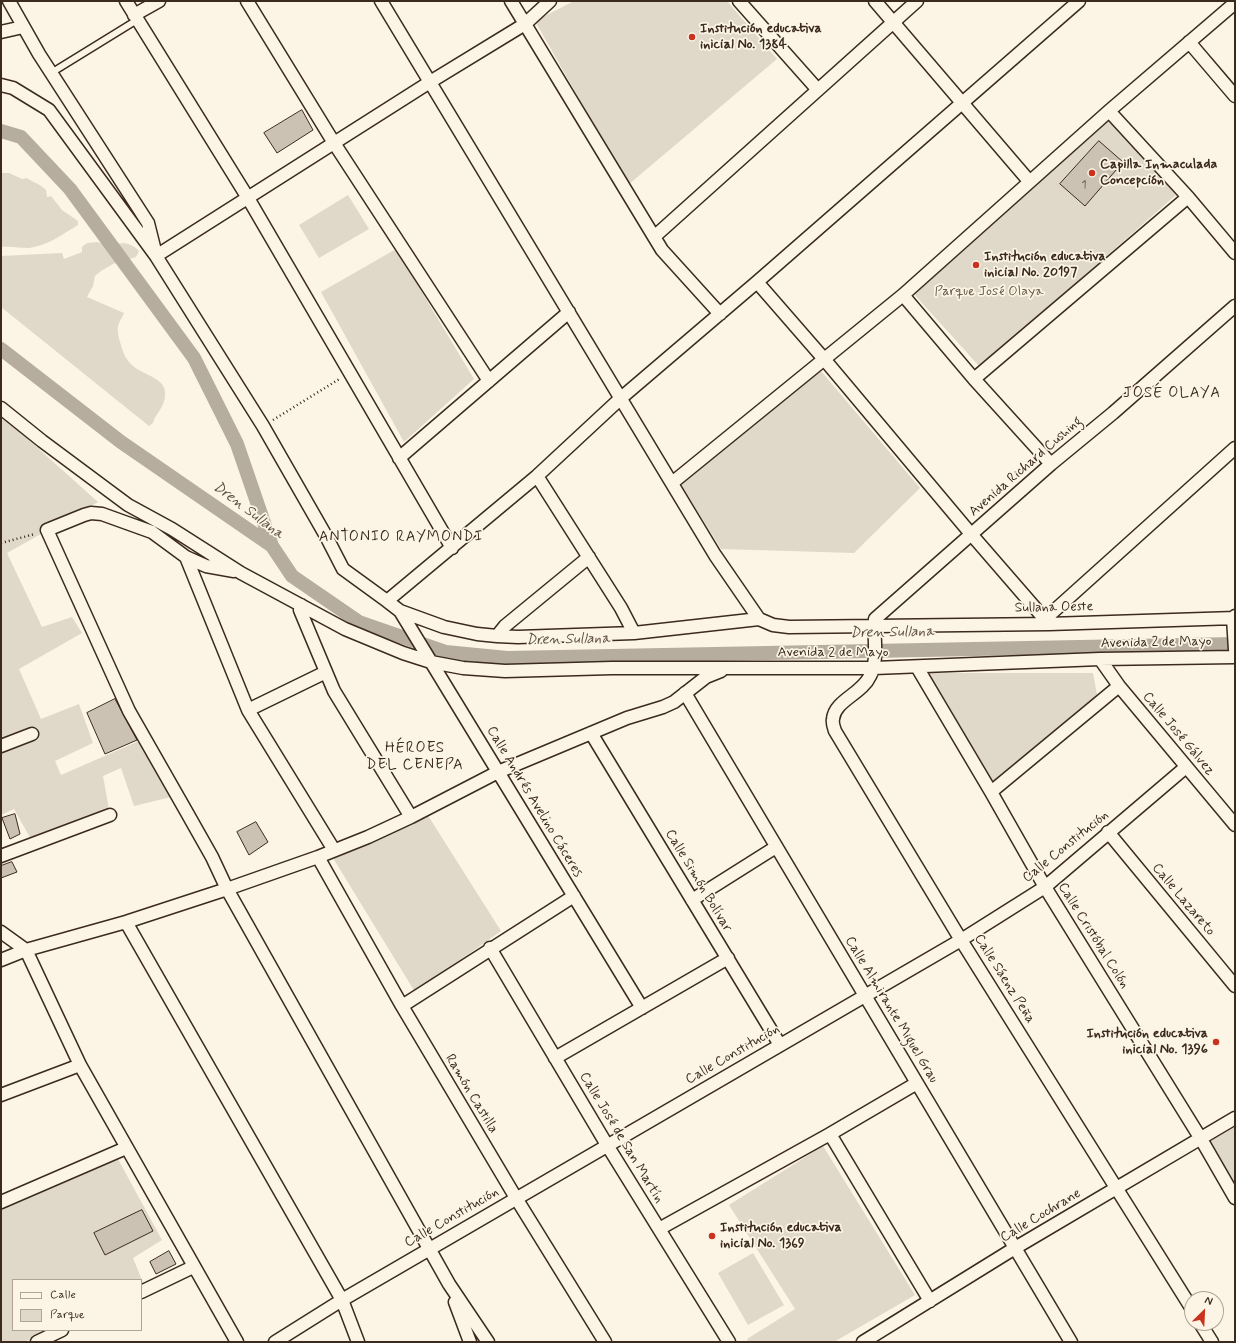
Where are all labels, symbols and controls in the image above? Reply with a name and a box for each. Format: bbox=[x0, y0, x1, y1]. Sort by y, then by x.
place label: Institución educativa inicial No. 1384 bbox=[700, 21, 822, 54]
marker: Institución educativa inicial No. 1384 bbox=[687, 32, 697, 42]
place label: Capilla Inmaculada Concepción bbox=[1100, 157, 1217, 190]
marker: Capilla Inmaculada Concepción bbox=[1087, 168, 1097, 178]
house number: 1 bbox=[1081, 178, 1087, 192]
place label: Institución educativa inicial No. 20197 bbox=[984, 249, 1106, 282]
marker: Institución educativa inicial No. 20197 bbox=[971, 260, 981, 270]
park label: Parque José Olaya bbox=[934, 284, 1044, 300]
district label: JOSÉ OLAYA bbox=[1124, 385, 1220, 403]
street label: Avenida Richard Cushing bbox=[966, 413, 1086, 521]
water label: Dren Sullana bbox=[209, 478, 287, 544]
district label: ANTONIO RAYMONDI bbox=[323, 529, 479, 547]
street label: Sullana Oeste bbox=[1015, 599, 1093, 617]
water label: Dren Sullana bbox=[850, 623, 934, 643]
water label: Dren Sullana bbox=[526, 630, 610, 650]
street label: Avenida 2 de Mayo bbox=[1100, 634, 1212, 652]
street label: Avenida 2 de Mayo bbox=[778, 645, 888, 661]
street label: Calle José Gálvez bbox=[1138, 689, 1218, 779]
street label: Calle Andrés Avelino Cáceres bbox=[482, 724, 586, 880]
district label: HÉROES DEL CENEPA bbox=[366, 740, 464, 775]
street label: Calle Constitución bbox=[1020, 807, 1112, 887]
street label: Calle Simón Bolívar bbox=[661, 827, 735, 935]
street label: Calle Lazareto bbox=[1148, 860, 1218, 940]
street label: Calle Cristóbal Colón bbox=[1054, 880, 1132, 992]
street label: Calle Sáenz Peña bbox=[970, 931, 1038, 1027]
street label: Calle Almirante Miguel Grau bbox=[841, 934, 941, 1086]
street label: Calle Constitución bbox=[683, 1021, 783, 1089]
place label: Institución educativa inicial No. 1396 bbox=[1086, 1026, 1208, 1058]
marker: Institución educativa inicial No. 1396 bbox=[1211, 1037, 1221, 1047]
street label: Ramón Castilla bbox=[441, 1051, 501, 1137]
street label: Calle José de San Martín bbox=[575, 1069, 667, 1207]
street label: Calle Constitución bbox=[402, 1184, 502, 1252]
street label: Calle Cochrane bbox=[998, 1185, 1084, 1247]
place label: Institución educativa inicial No. 1369 bbox=[720, 1220, 842, 1252]
marker: Institución educativa inicial No. 1369 bbox=[707, 1231, 717, 1241]
legend bbox=[12, 1279, 142, 1331]
text: Calle bbox=[50, 1287, 76, 1303]
north arrow bbox=[1184, 1291, 1224, 1331]
text: N bbox=[1202, 1293, 1215, 1309]
text: Parque bbox=[50, 1307, 85, 1323]

